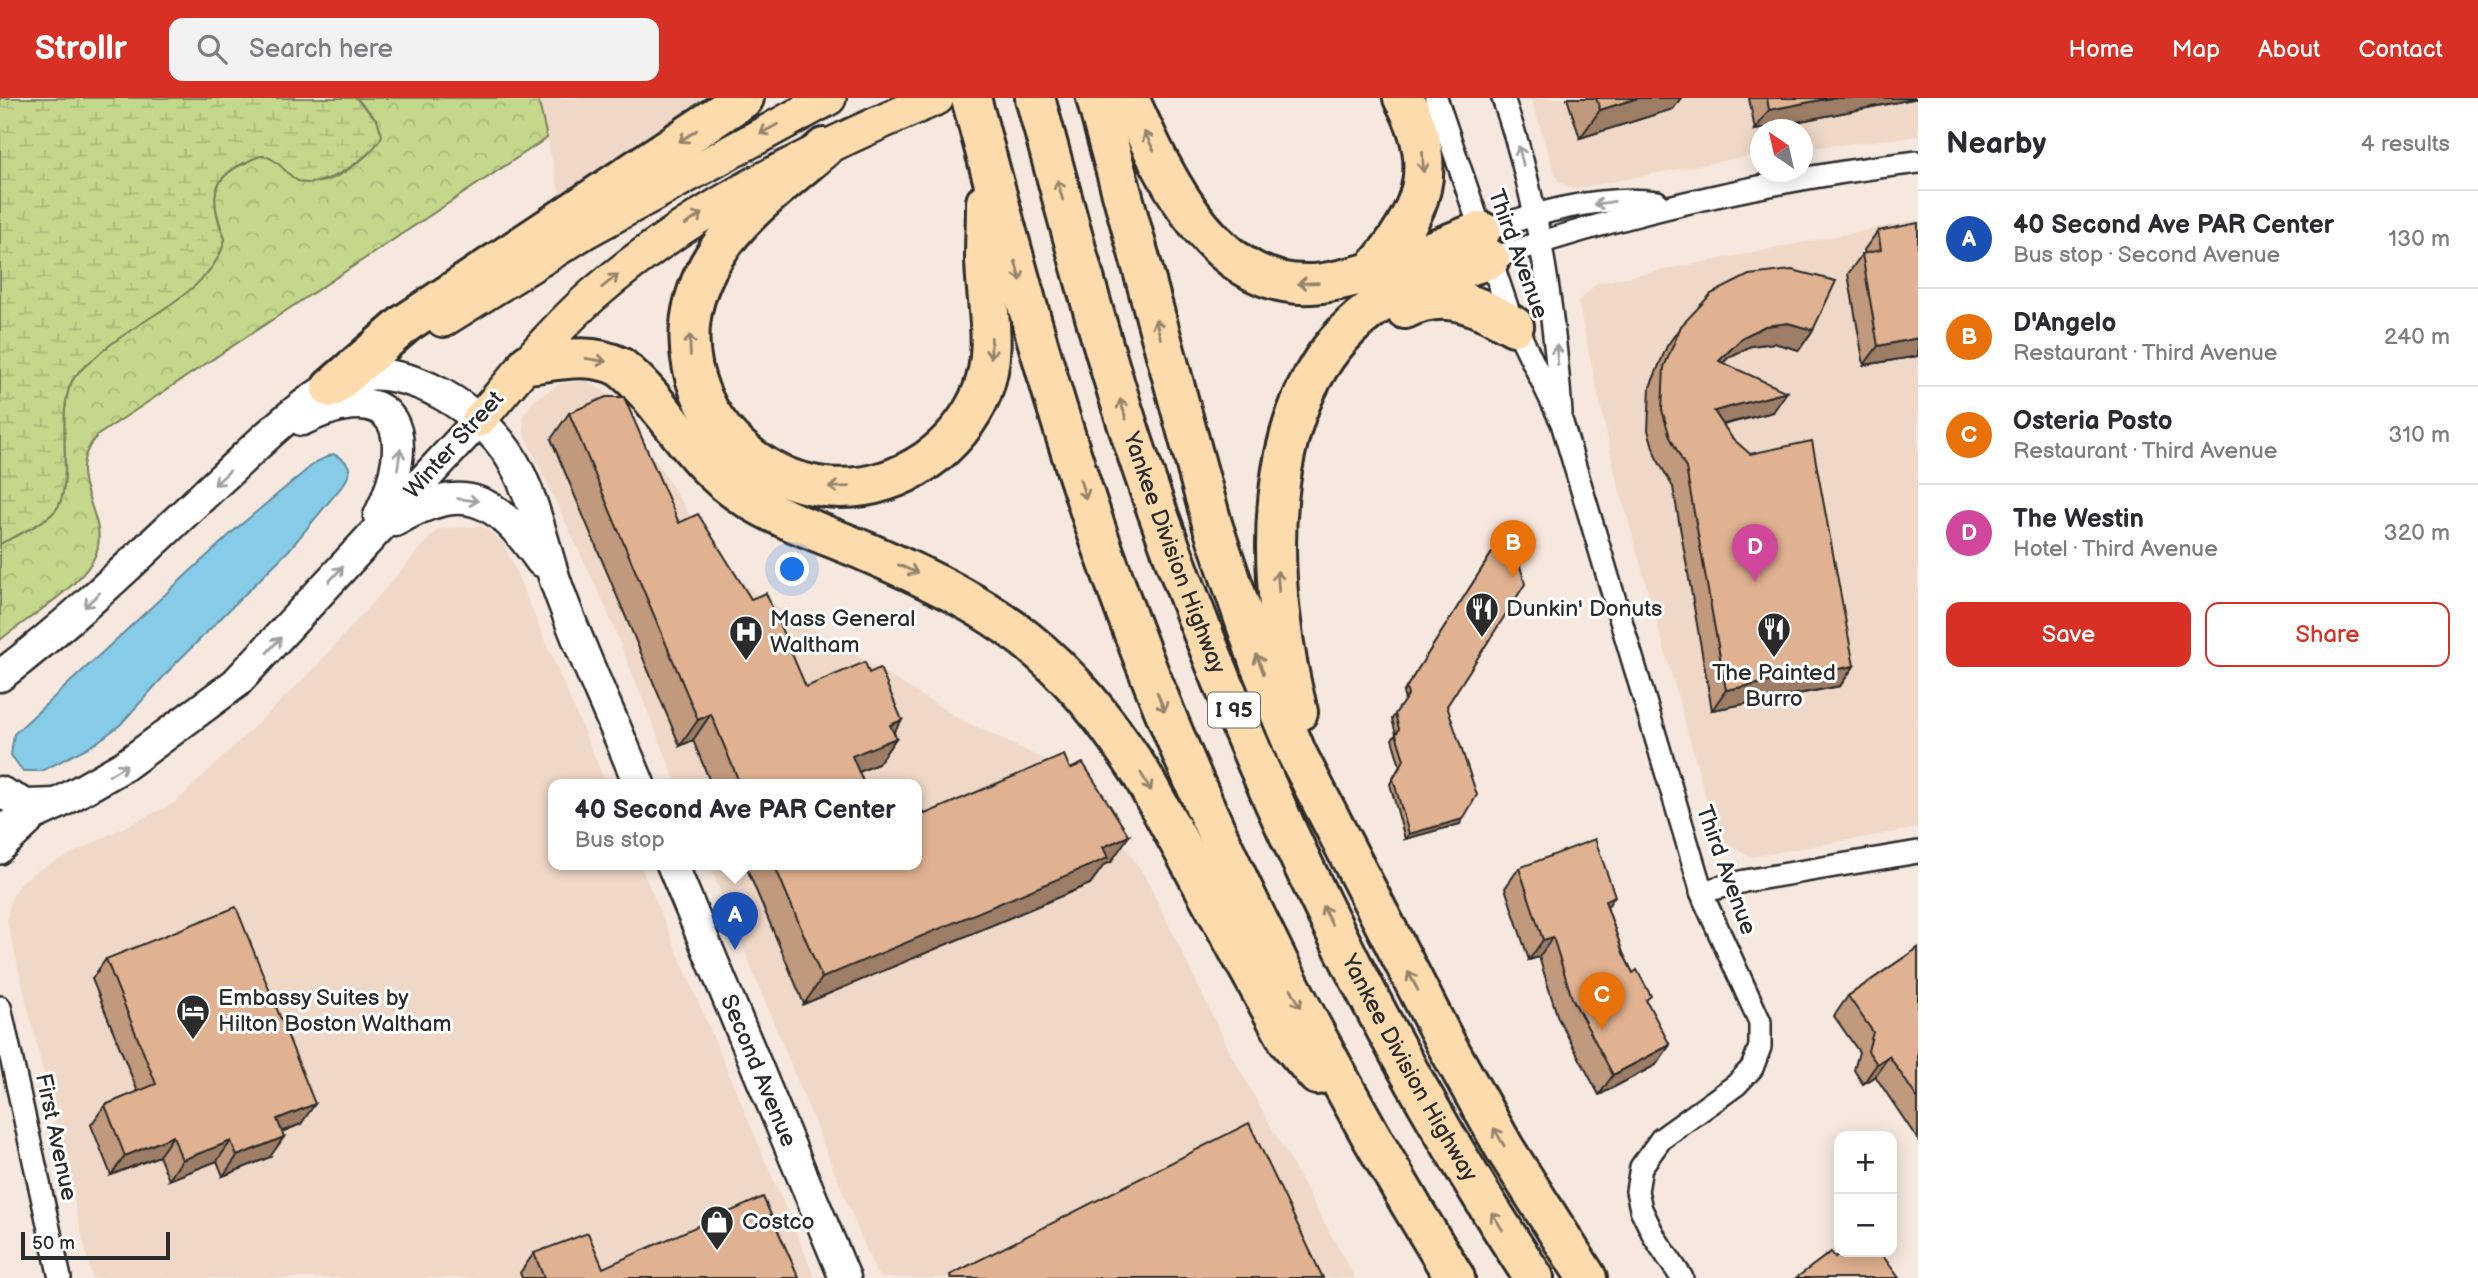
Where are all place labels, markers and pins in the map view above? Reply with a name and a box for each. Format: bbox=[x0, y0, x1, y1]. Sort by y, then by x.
pin: B bbox=[1490, 520, 1536, 578]
pin: D bbox=[1732, 524, 1778, 582]
restaurant icon: Dunkin' Donuts bbox=[1463, 590, 1501, 639]
place label: Dunkin' Donuts bbox=[1506, 595, 1662, 623]
place label: Mass General Waltham bbox=[770, 605, 915, 659]
restaurant icon: The Painted Burro bbox=[1755, 610, 1793, 659]
hospital icon: Mass General Waltham bbox=[727, 613, 765, 662]
place label: The Painted Burro bbox=[1712, 659, 1836, 713]
pin: A bbox=[712, 892, 758, 950]
pin: C bbox=[1579, 972, 1625, 1030]
place label: Embassy Suites by Hilton Boston Waltham bbox=[218, 984, 451, 1038]
hotel icon: Embassy Suites by Hilton Boston Waltham bbox=[174, 992, 212, 1041]
shop icon: Costco bbox=[698, 1203, 736, 1252]
place label: Costco bbox=[742, 1208, 814, 1236]

